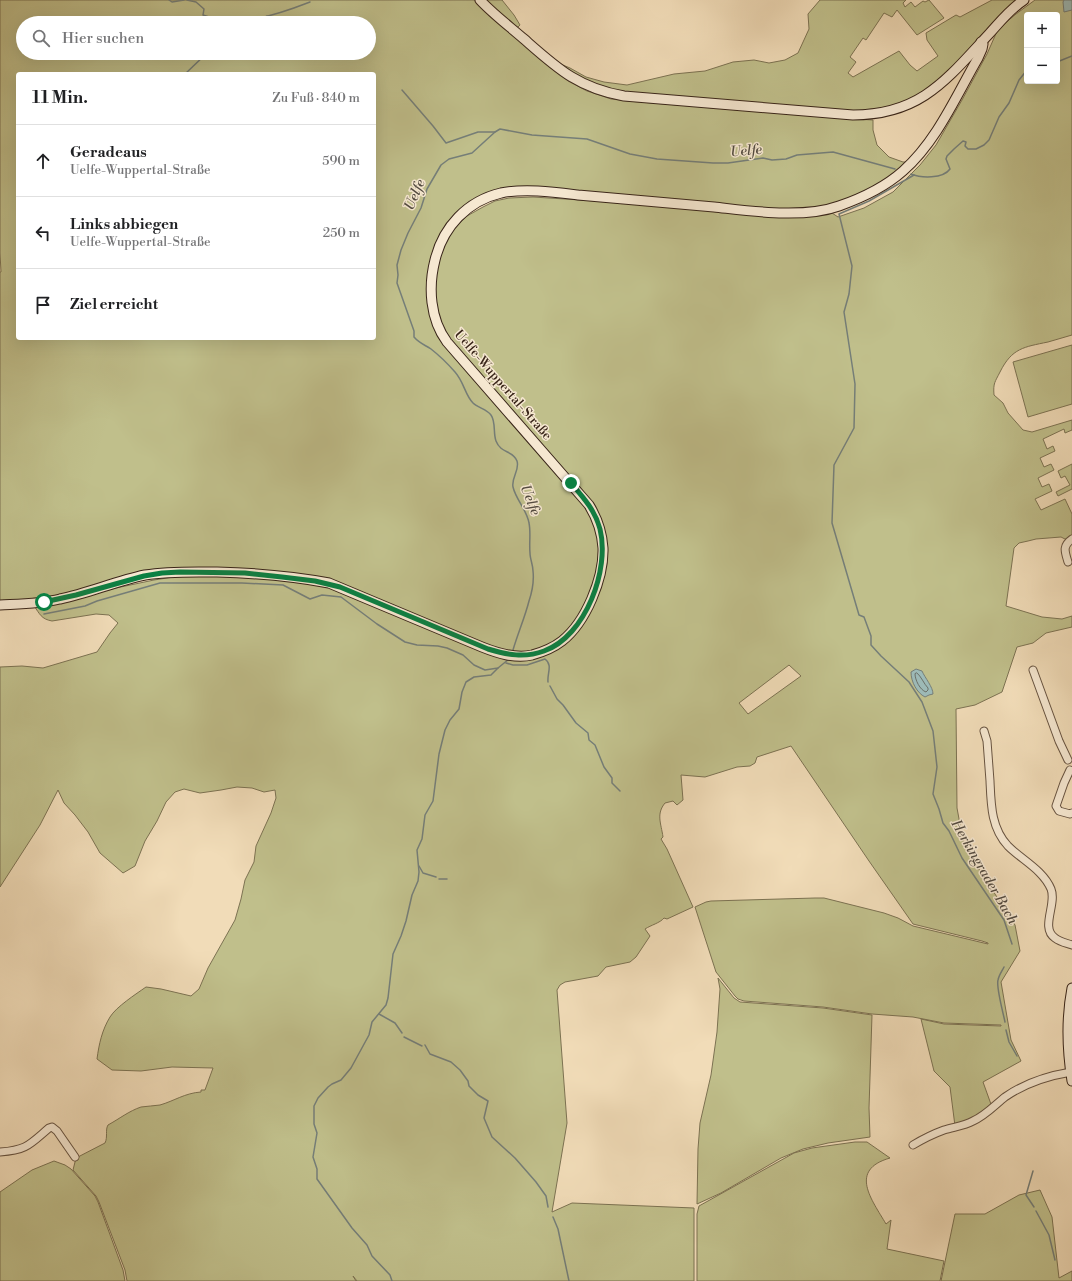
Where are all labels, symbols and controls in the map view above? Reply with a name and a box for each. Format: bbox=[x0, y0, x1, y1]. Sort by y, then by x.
map controls bbox=[1024, 12, 1060, 84]
button: + bbox=[1024, 12, 1060, 48]
search box bbox=[16, 16, 376, 60]
icon: search bbox=[30, 27, 52, 49]
text: Hier suchen bbox=[62, 29, 144, 48]
button: − bbox=[1024, 48, 1060, 84]
text: 11 Min. bbox=[32, 87, 88, 109]
text: Zu Fuß · 840 m bbox=[272, 90, 360, 106]
water label: Uelfe bbox=[729, 141, 763, 161]
text: Geradeaus bbox=[70, 143, 147, 162]
icon: ahead bbox=[32, 150, 54, 172]
text: 590 m bbox=[322, 153, 360, 169]
text: Uelfe-Wuppertal-Straße bbox=[70, 162, 211, 178]
water label: Uelfe bbox=[400, 176, 430, 213]
text: Links abbiegen bbox=[70, 215, 178, 234]
icon: left bbox=[32, 222, 54, 244]
text: 250 m bbox=[323, 225, 360, 241]
text: Uelfe-Wuppertal-Straße bbox=[70, 234, 211, 250]
icon: arrive bbox=[32, 294, 54, 316]
text: Ziel erreicht bbox=[70, 295, 158, 314]
street label: Uelfe-Wuppertal-Straße bbox=[451, 327, 555, 444]
route end bbox=[562, 474, 580, 492]
water label: Uelfe bbox=[516, 482, 545, 519]
route start bbox=[35, 593, 53, 611]
water label: Herkingrader Bach bbox=[946, 816, 1021, 928]

